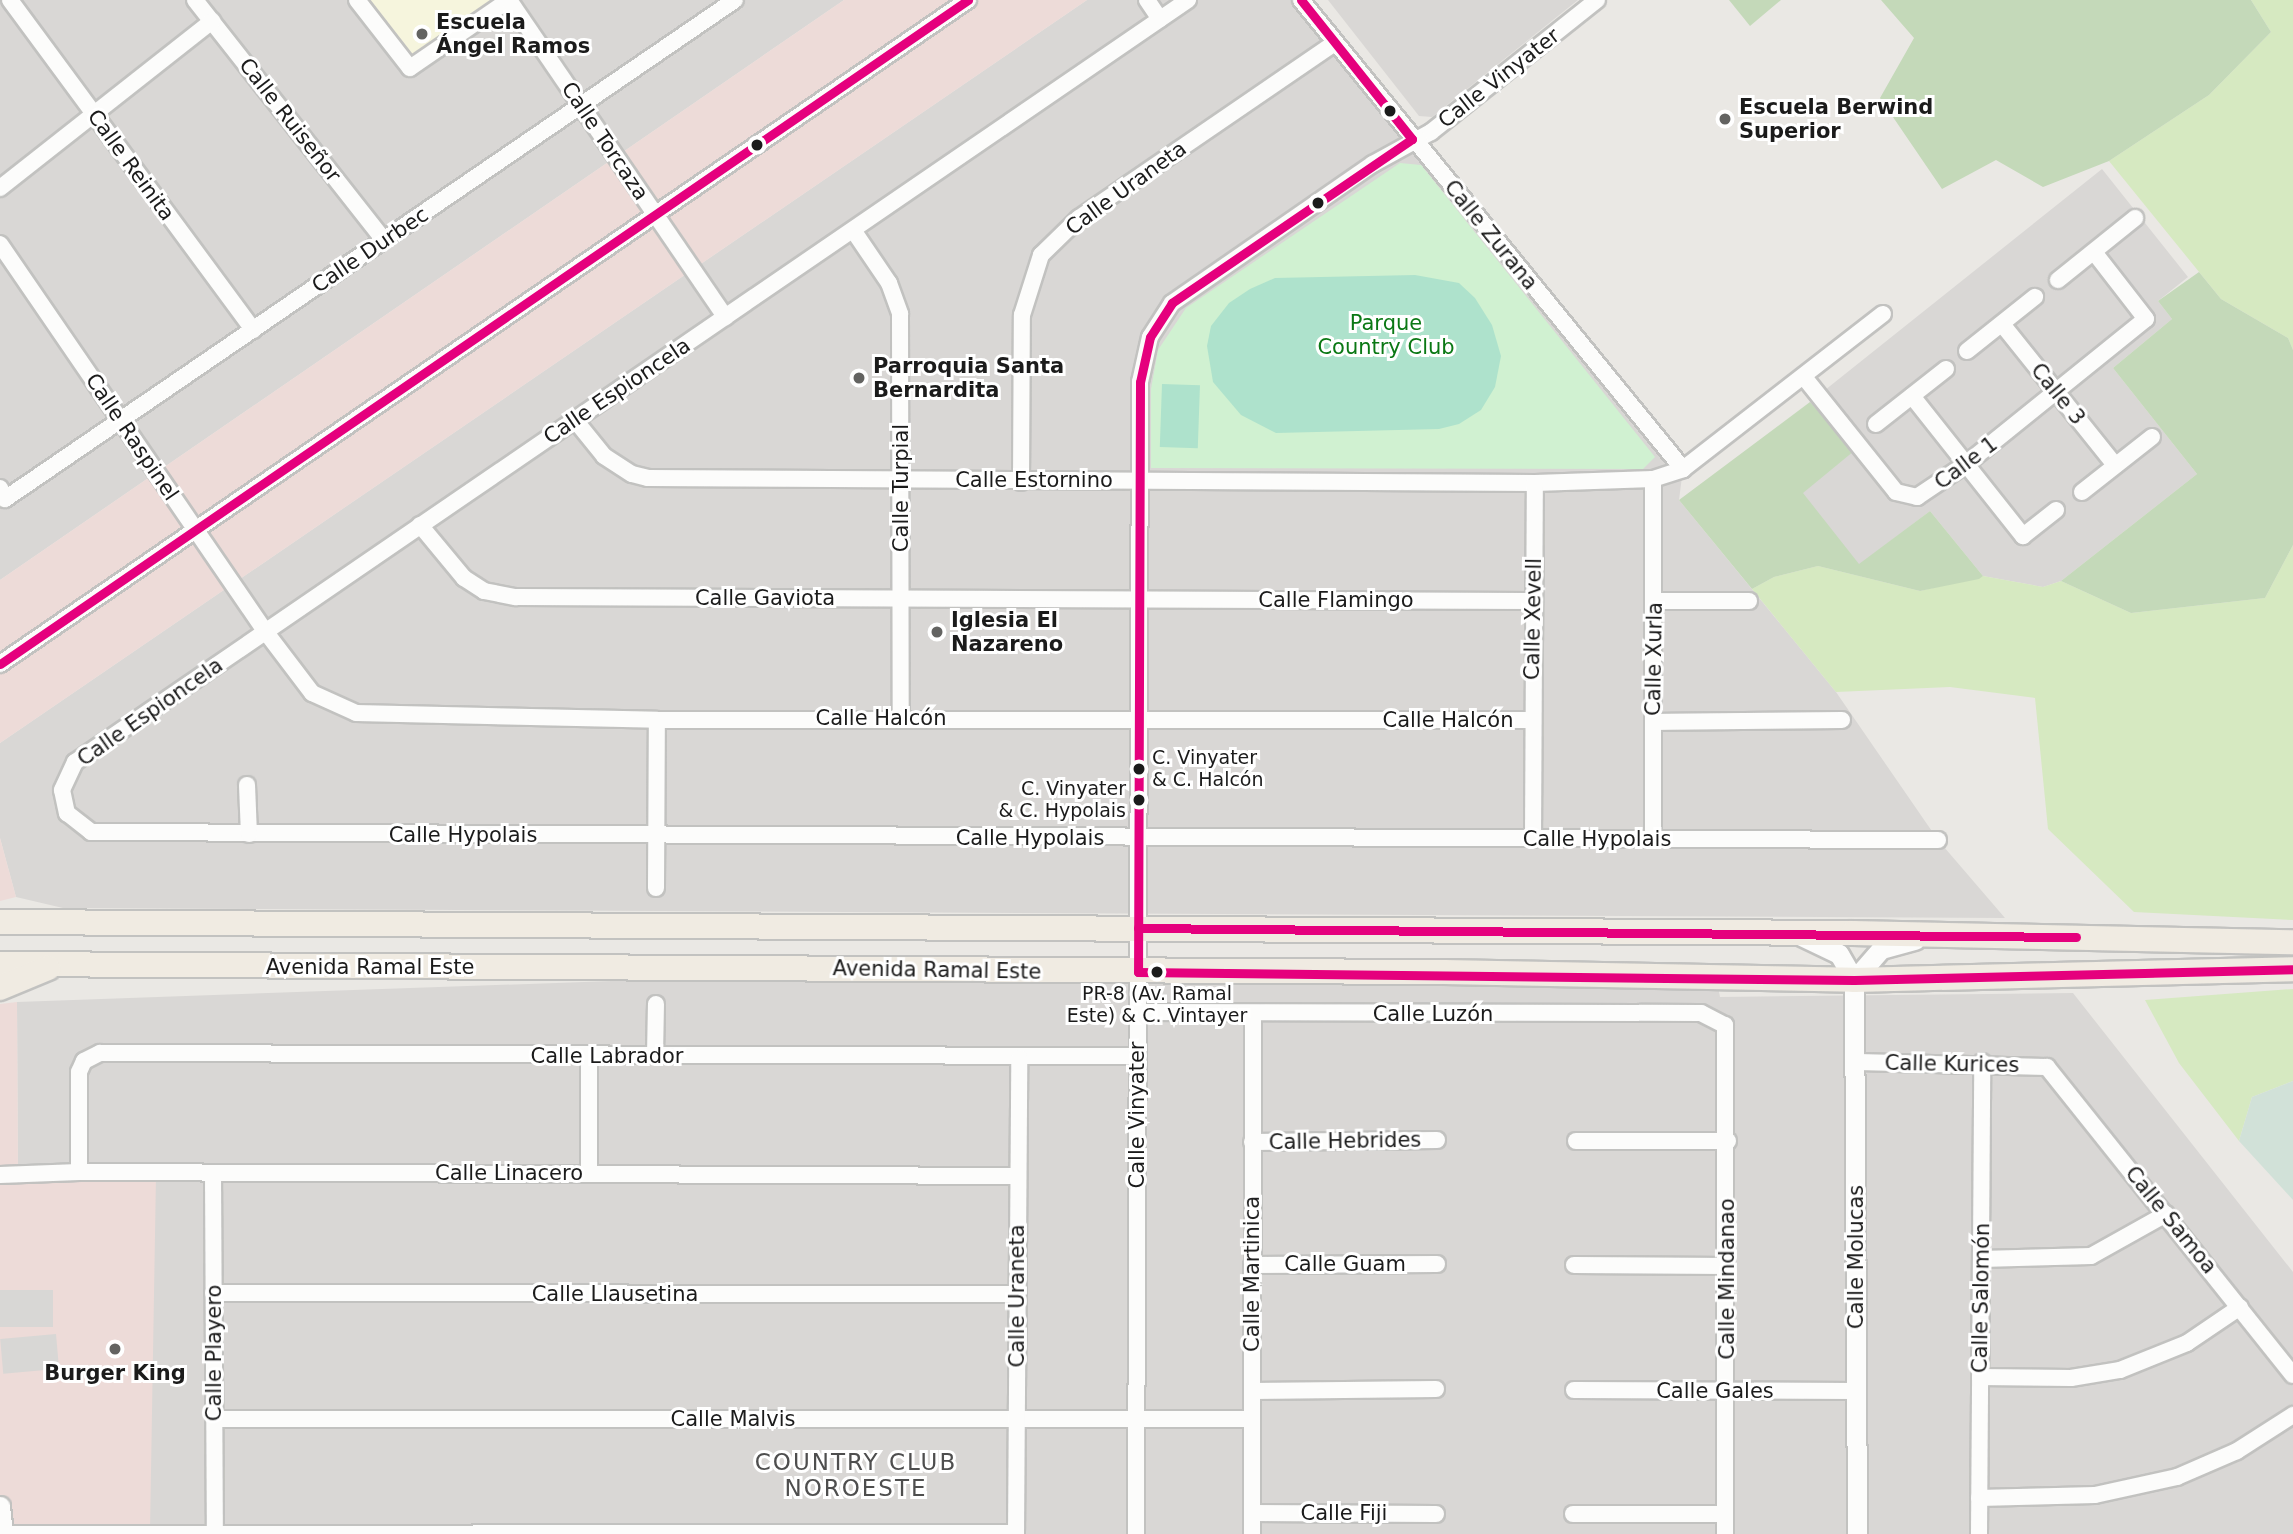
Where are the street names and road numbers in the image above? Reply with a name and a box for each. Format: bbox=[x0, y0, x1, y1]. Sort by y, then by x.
street label: Calle Vinyater bbox=[1433, 23, 1565, 133]
street label: Calle Ruiseñor bbox=[234, 53, 346, 187]
street label: Calle Torcaza bbox=[556, 77, 654, 205]
street label: Calle Reinita bbox=[82, 104, 180, 226]
street label: Calle Uraneta bbox=[1061, 136, 1191, 240]
street label: Calle Zurana bbox=[1439, 175, 1543, 295]
street label: Calle Durbec bbox=[307, 202, 433, 298]
street label: Calle Espioncela bbox=[539, 333, 695, 449]
street label: Calle 3 bbox=[2026, 358, 2090, 430]
street label: Calle Raspinel bbox=[80, 369, 184, 505]
street label: Calle Turpial bbox=[888, 424, 914, 552]
street label: Calle 1 bbox=[1930, 431, 2002, 495]
street label: Calle Estornino bbox=[955, 467, 1113, 493]
street label: Calle Xevell bbox=[1519, 558, 1547, 680]
street label: Calle Gaviota bbox=[695, 585, 835, 611]
street label: Calle Flamingo bbox=[1258, 587, 1414, 613]
street label: Calle Xurla bbox=[1640, 602, 1668, 716]
street label: Calle Espioncela bbox=[73, 652, 227, 772]
street label: Calle Halcón bbox=[816, 705, 946, 731]
street label: Calle Halcón bbox=[1383, 707, 1513, 733]
street label: Calle Hypolais bbox=[389, 822, 537, 848]
street label: Calle Hypolais bbox=[956, 825, 1104, 851]
street label: Calle Hypolais bbox=[1523, 826, 1671, 852]
street label: Avenida Ramal Este bbox=[266, 954, 474, 980]
street label: Avenida Ramal Este bbox=[832, 956, 1042, 984]
street label: Calle Luzón bbox=[1373, 1001, 1493, 1027]
street label: Calle Vinyater bbox=[1124, 1042, 1150, 1188]
street label: Calle Labrador bbox=[530, 1043, 684, 1069]
street label: Calle Kurices bbox=[1884, 1050, 2020, 1078]
street label: Calle Hebrides bbox=[1269, 1127, 1421, 1155]
street label: Calle Linacero bbox=[435, 1160, 583, 1186]
street label: Calle Samoa bbox=[2120, 1161, 2222, 1279]
street label: Calle Molucas bbox=[1843, 1185, 1869, 1329]
street label: Calle Martinica bbox=[1239, 1196, 1265, 1352]
street label: Calle Mindanao bbox=[1714, 1198, 1740, 1360]
street label: Calle Salomón bbox=[1967, 1223, 1995, 1373]
street label: Calle Uraneta bbox=[1004, 1224, 1030, 1368]
street label: Calle Guam bbox=[1284, 1251, 1406, 1277]
street label: Calle Llausetina bbox=[532, 1281, 698, 1307]
street label: Calle Playero bbox=[201, 1285, 227, 1421]
street label: Calle Gales bbox=[1656, 1378, 1774, 1404]
street label: Calle Malvis bbox=[671, 1406, 795, 1432]
street label: Calle Fiji bbox=[1301, 1500, 1387, 1526]

